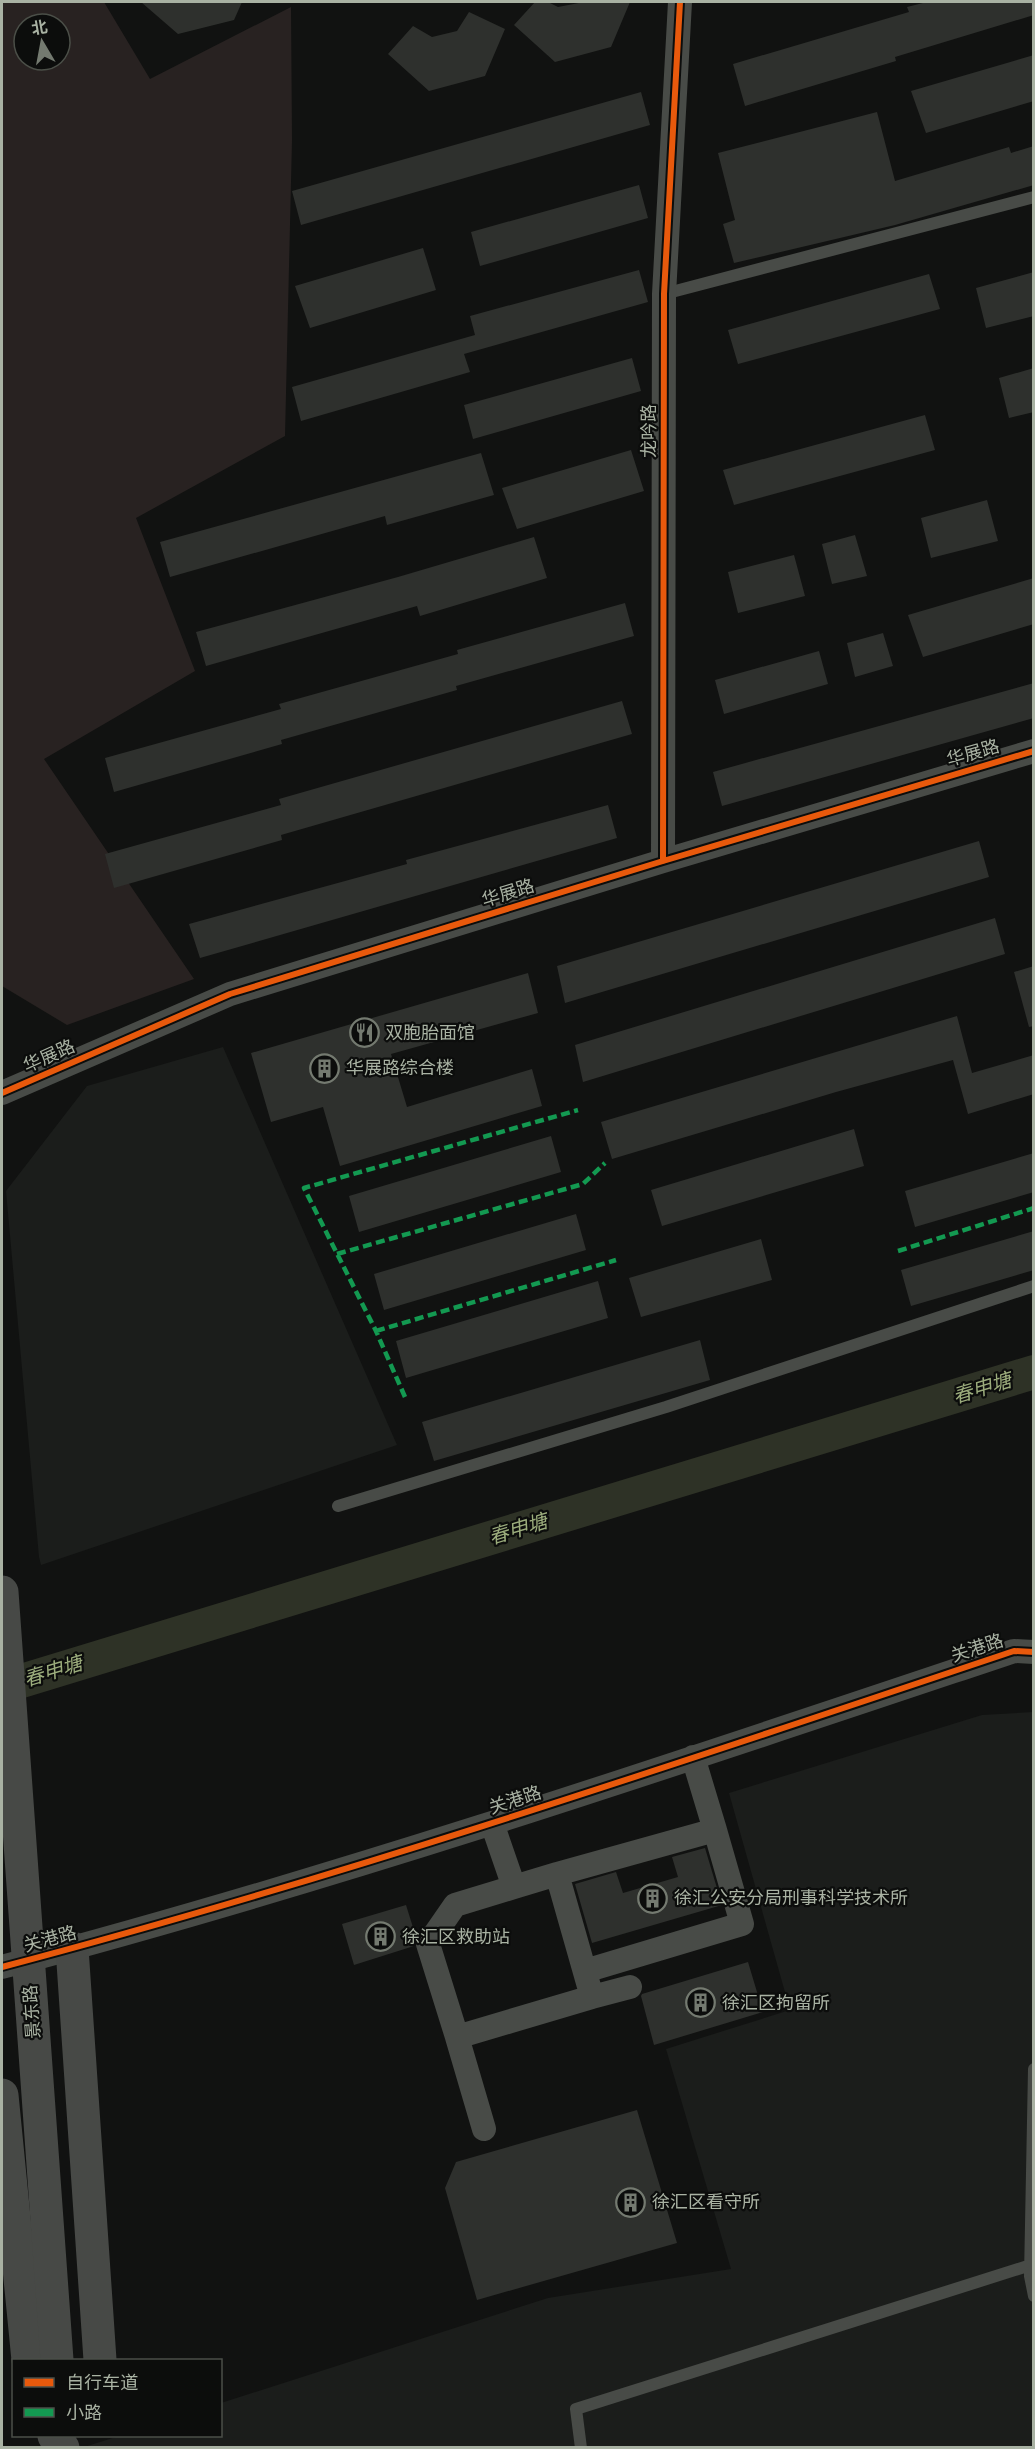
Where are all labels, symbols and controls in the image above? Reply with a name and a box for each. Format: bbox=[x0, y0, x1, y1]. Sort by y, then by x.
north arrow bbox=[12, 12, 72, 72]
text: 北 bbox=[30, 16, 49, 40]
street label: 龙吟路 bbox=[637, 404, 661, 458]
street label: 华展路 bbox=[944, 734, 1002, 772]
street label: 华展路 bbox=[479, 874, 537, 912]
restaurant icon: 双胞胎面馆 bbox=[348, 1017, 380, 1049]
place label: 双胞胎面馆 bbox=[385, 1021, 475, 1045]
street label: 华展路 bbox=[19, 1034, 79, 1078]
building icon: 华展路综合楼 bbox=[309, 1052, 341, 1084]
place label: 华展路综合楼 bbox=[346, 1056, 454, 1080]
water label: 春申塘 bbox=[950, 1366, 1018, 1410]
water label: 春申塘 bbox=[486, 1507, 554, 1551]
street label: 关港路 bbox=[948, 1628, 1006, 1668]
water label: 春申塘 bbox=[21, 1649, 89, 1693]
street label: 关港路 bbox=[486, 1780, 544, 1820]
building icon: 徐汇公安分局刑事科学技术所 bbox=[637, 1882, 669, 1914]
place label: 徐汇公安分局刑事科学技术所 bbox=[674, 1886, 908, 1910]
street label: 关港路 bbox=[21, 1920, 79, 1958]
building icon: 徐汇区救助站 bbox=[365, 1921, 397, 1953]
place label: 徐汇区救助站 bbox=[402, 1925, 510, 1949]
street label: 景东路 bbox=[18, 1984, 46, 2040]
building icon: 徐汇区拘留所 bbox=[685, 1987, 717, 2019]
place label: 徐汇区拘留所 bbox=[722, 1991, 830, 2015]
building icon: 徐汇区看守所 bbox=[615, 2186, 647, 2218]
place label: 徐汇区看守所 bbox=[652, 2190, 760, 2214]
legend bbox=[12, 2359, 222, 2437]
text: 自行车道 bbox=[66, 2371, 138, 2395]
text: 小路 bbox=[66, 2401, 102, 2425]

